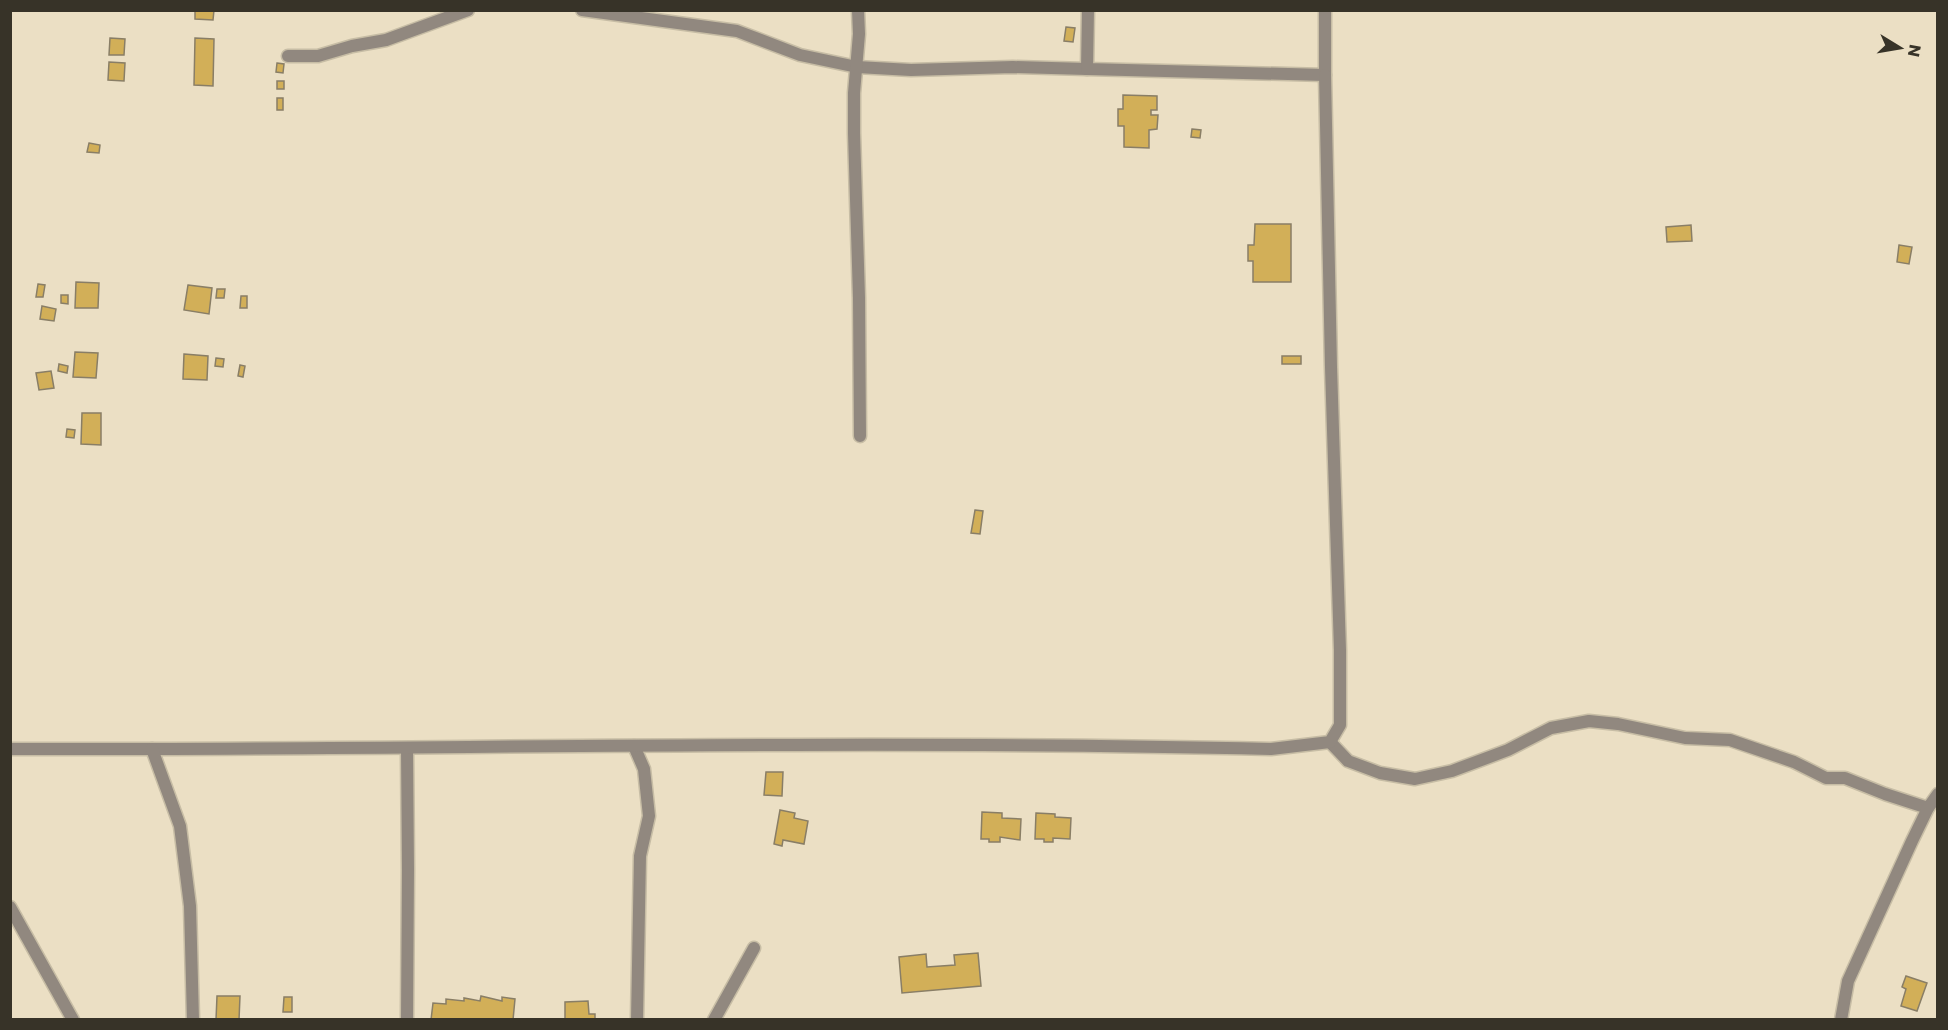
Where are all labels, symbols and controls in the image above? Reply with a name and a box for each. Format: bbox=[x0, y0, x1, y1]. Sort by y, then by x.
north arrow bbox=[1870, 18, 1930, 78]
text: N bbox=[1902, 43, 1927, 59]

